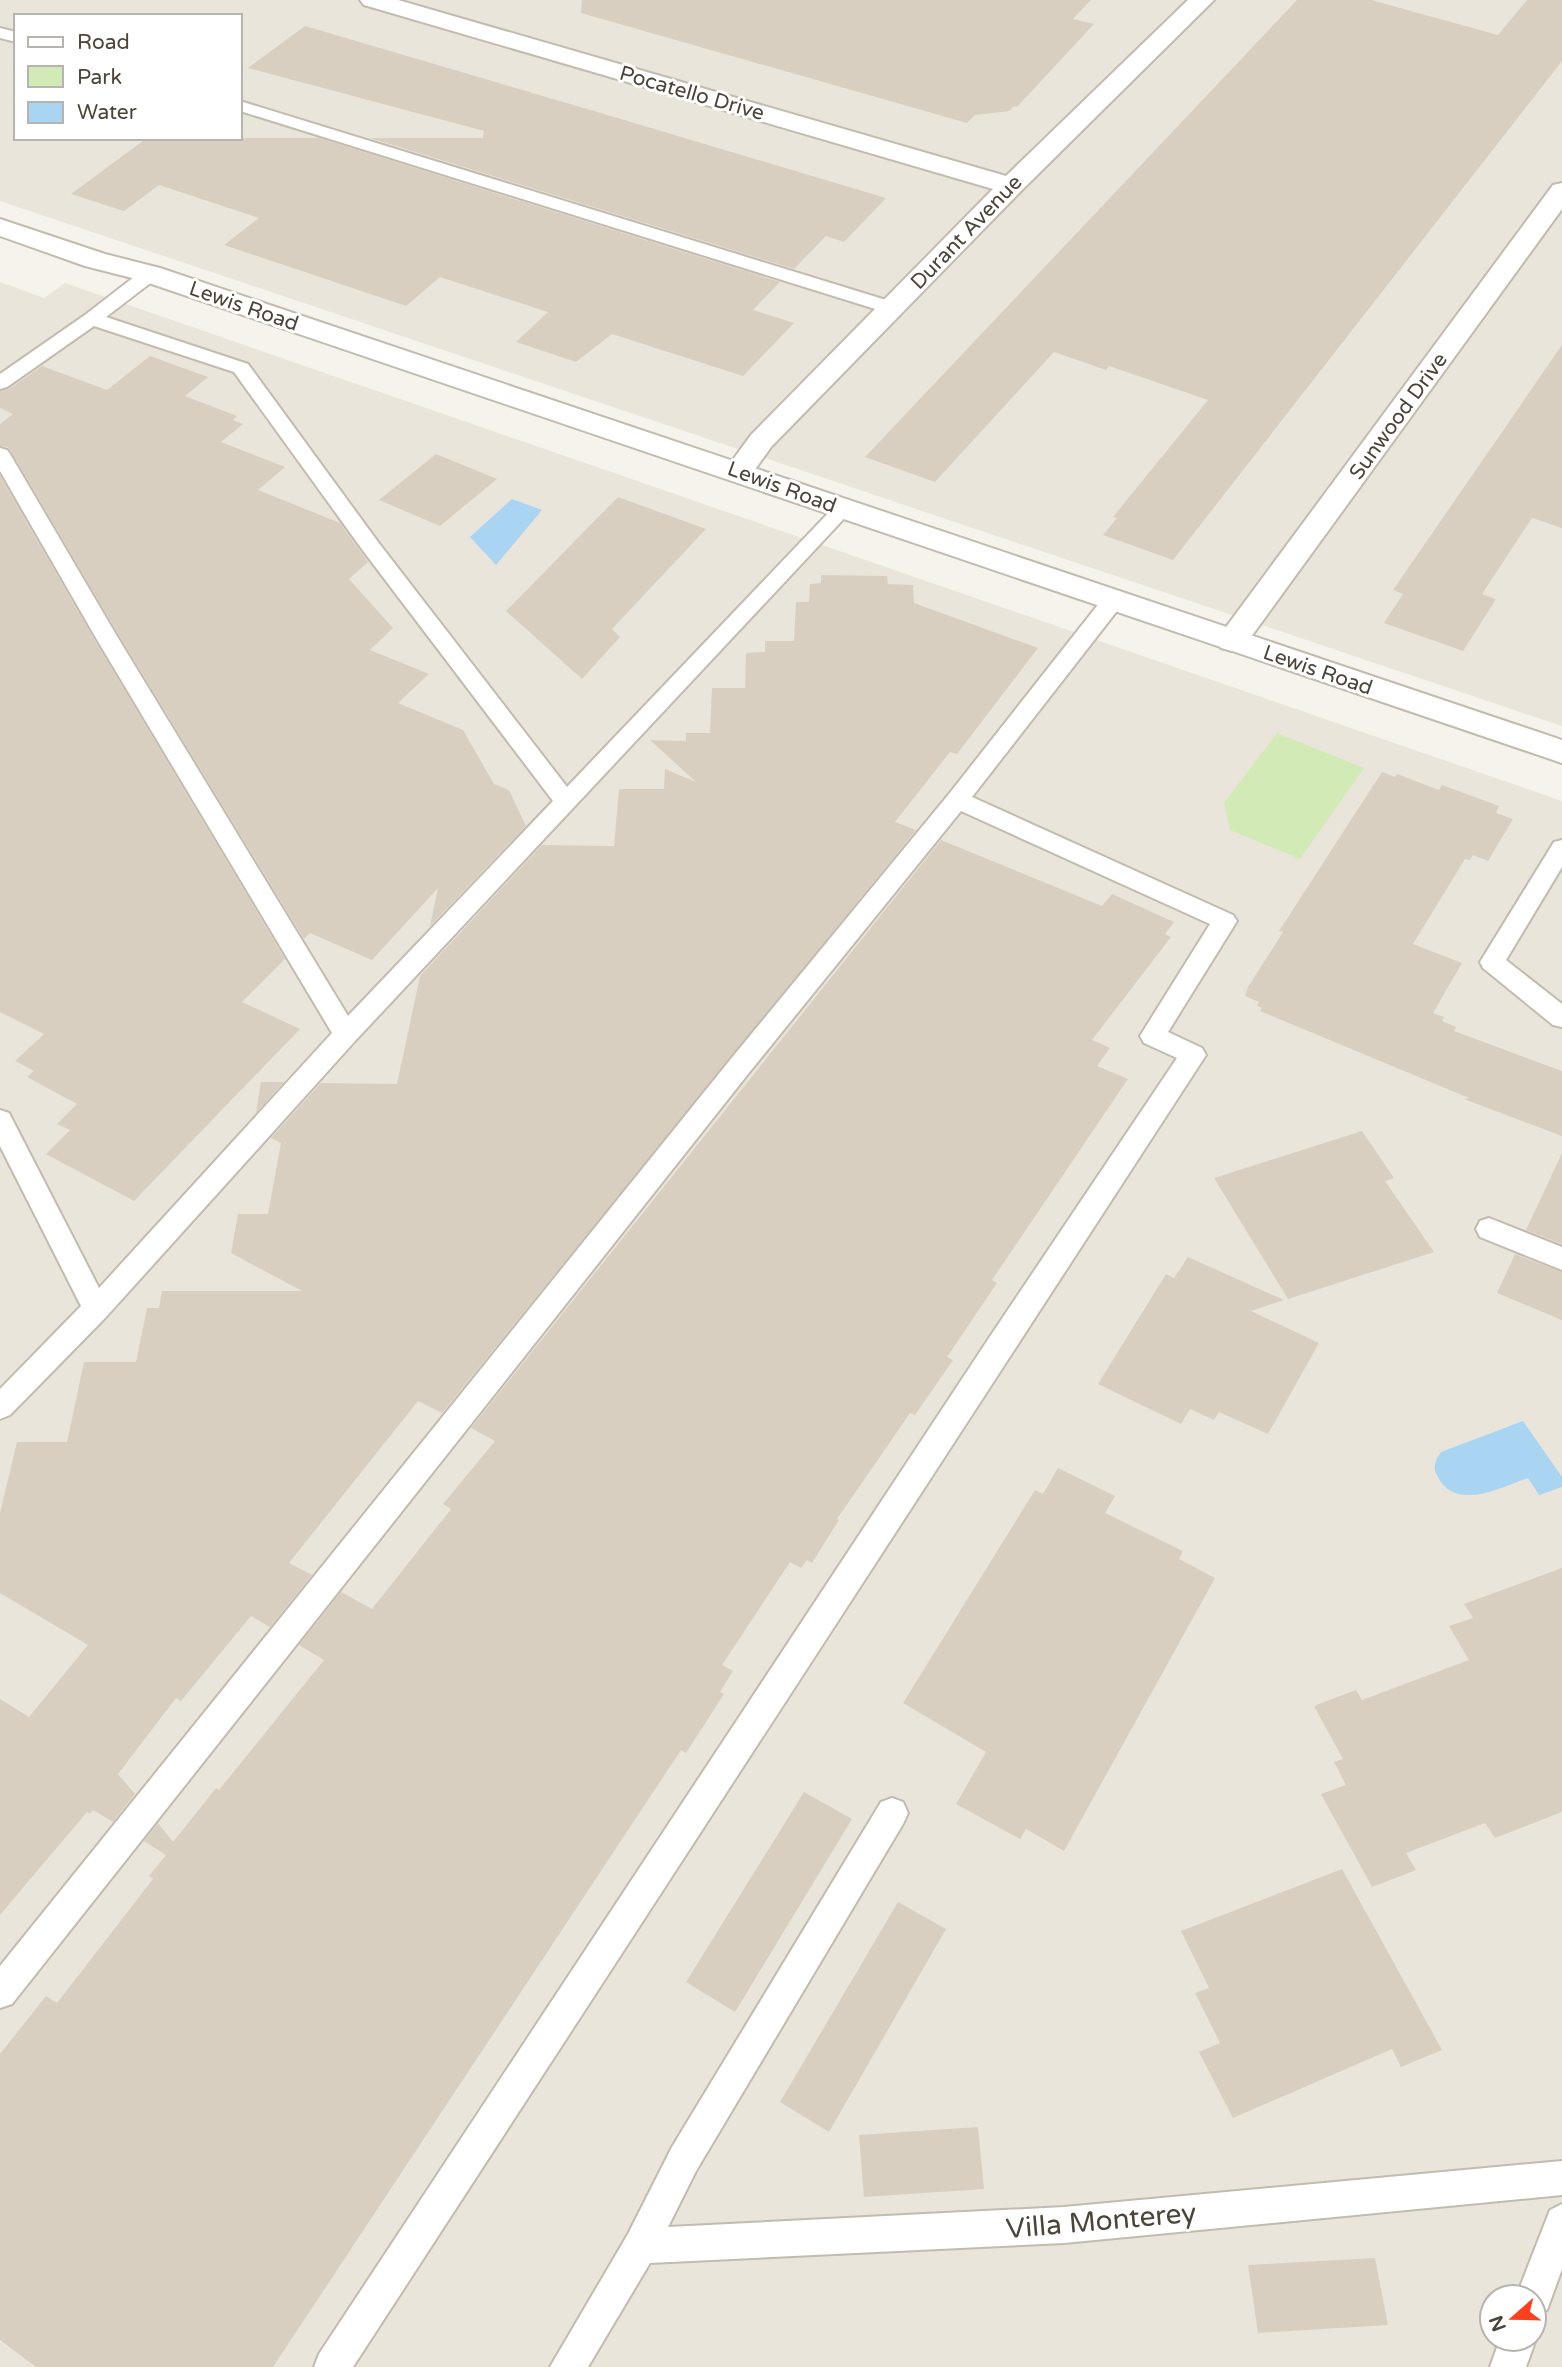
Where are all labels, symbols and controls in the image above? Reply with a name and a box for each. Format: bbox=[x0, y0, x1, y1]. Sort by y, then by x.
legend bbox=[14, 14, 242, 140]
text: Road bbox=[77, 30, 130, 55]
street label: Pocatello Drive bbox=[617, 61, 767, 126]
text: Park bbox=[77, 65, 122, 90]
text: Water bbox=[77, 100, 137, 125]
street label: Durant Avenue bbox=[905, 170, 1027, 295]
street label: Lewis Road bbox=[186, 276, 302, 337]
street label: Sunwood Drive bbox=[1344, 348, 1453, 485]
street label: Lewis Road bbox=[724, 456, 840, 519]
street label: Lewis Road bbox=[1260, 640, 1376, 701]
street label: Villa Monterey bbox=[1005, 2196, 1198, 2246]
north arrow bbox=[1478, 2283, 1548, 2353]
text: N bbox=[1485, 2313, 1511, 2334]

